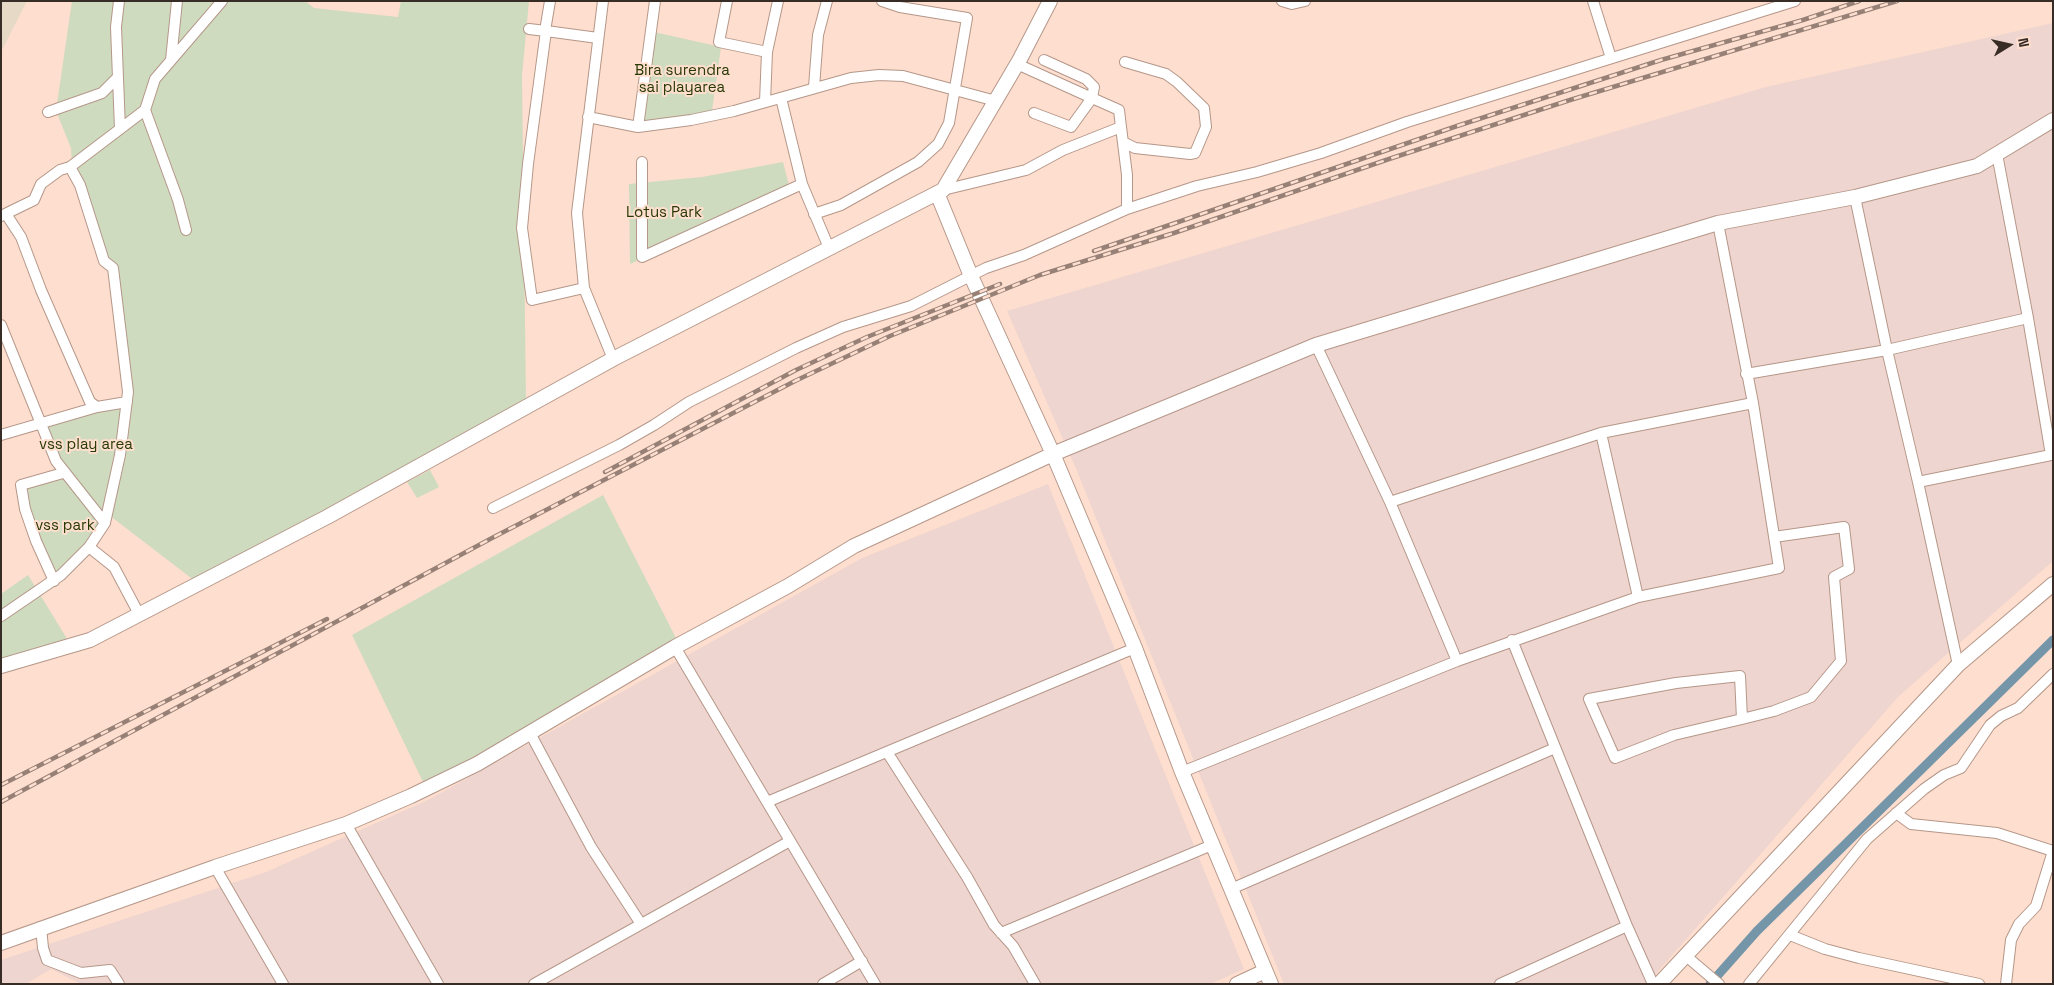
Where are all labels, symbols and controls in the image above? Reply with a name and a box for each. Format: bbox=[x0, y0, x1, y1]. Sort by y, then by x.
north arrow bbox=[1984, 20, 2034, 70]
text: N bbox=[2014, 36, 2033, 49]
park label: Bira surendra sai playarea bbox=[634, 62, 730, 97]
park label: Lotus Park bbox=[626, 204, 702, 222]
park label: vss play area bbox=[39, 436, 133, 454]
park label: vss park bbox=[35, 517, 95, 535]

